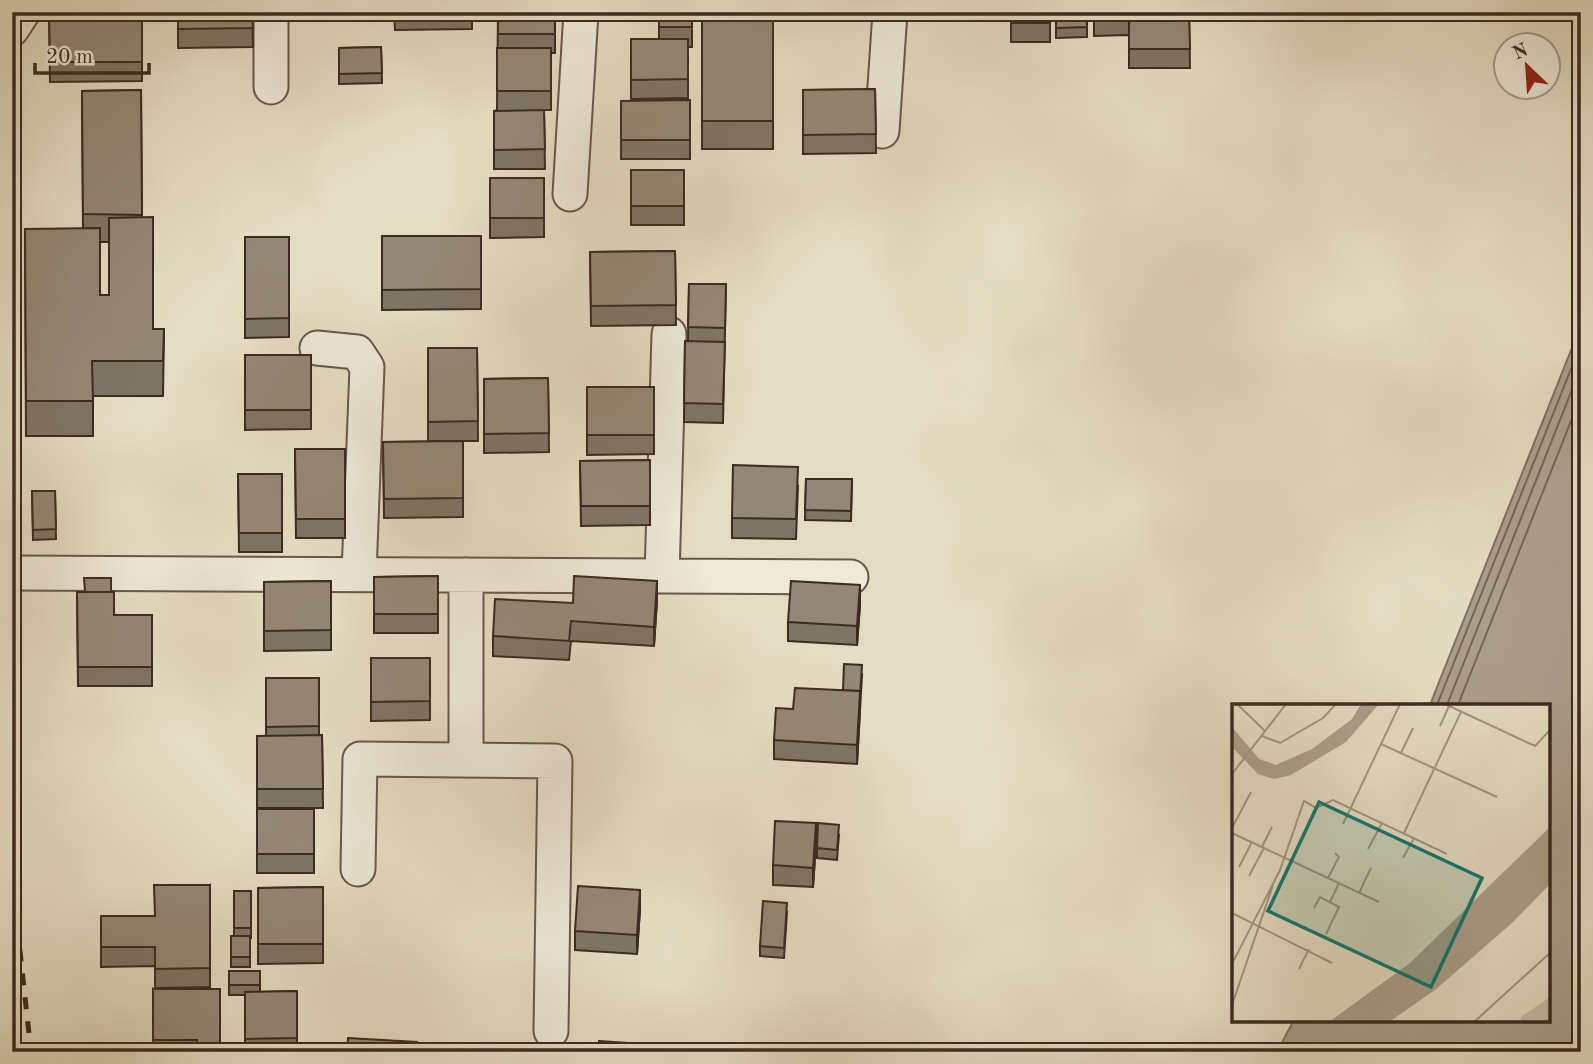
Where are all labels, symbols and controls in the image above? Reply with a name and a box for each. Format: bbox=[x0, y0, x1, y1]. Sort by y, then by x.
scale bar bbox=[35, 32, 149, 76]
north arrow bbox=[1492, 32, 1562, 102]
text: N bbox=[1510, 41, 1532, 65]
text: 20 m bbox=[46, 47, 93, 68]
inset map bbox=[1232, 704, 1551, 1022]

